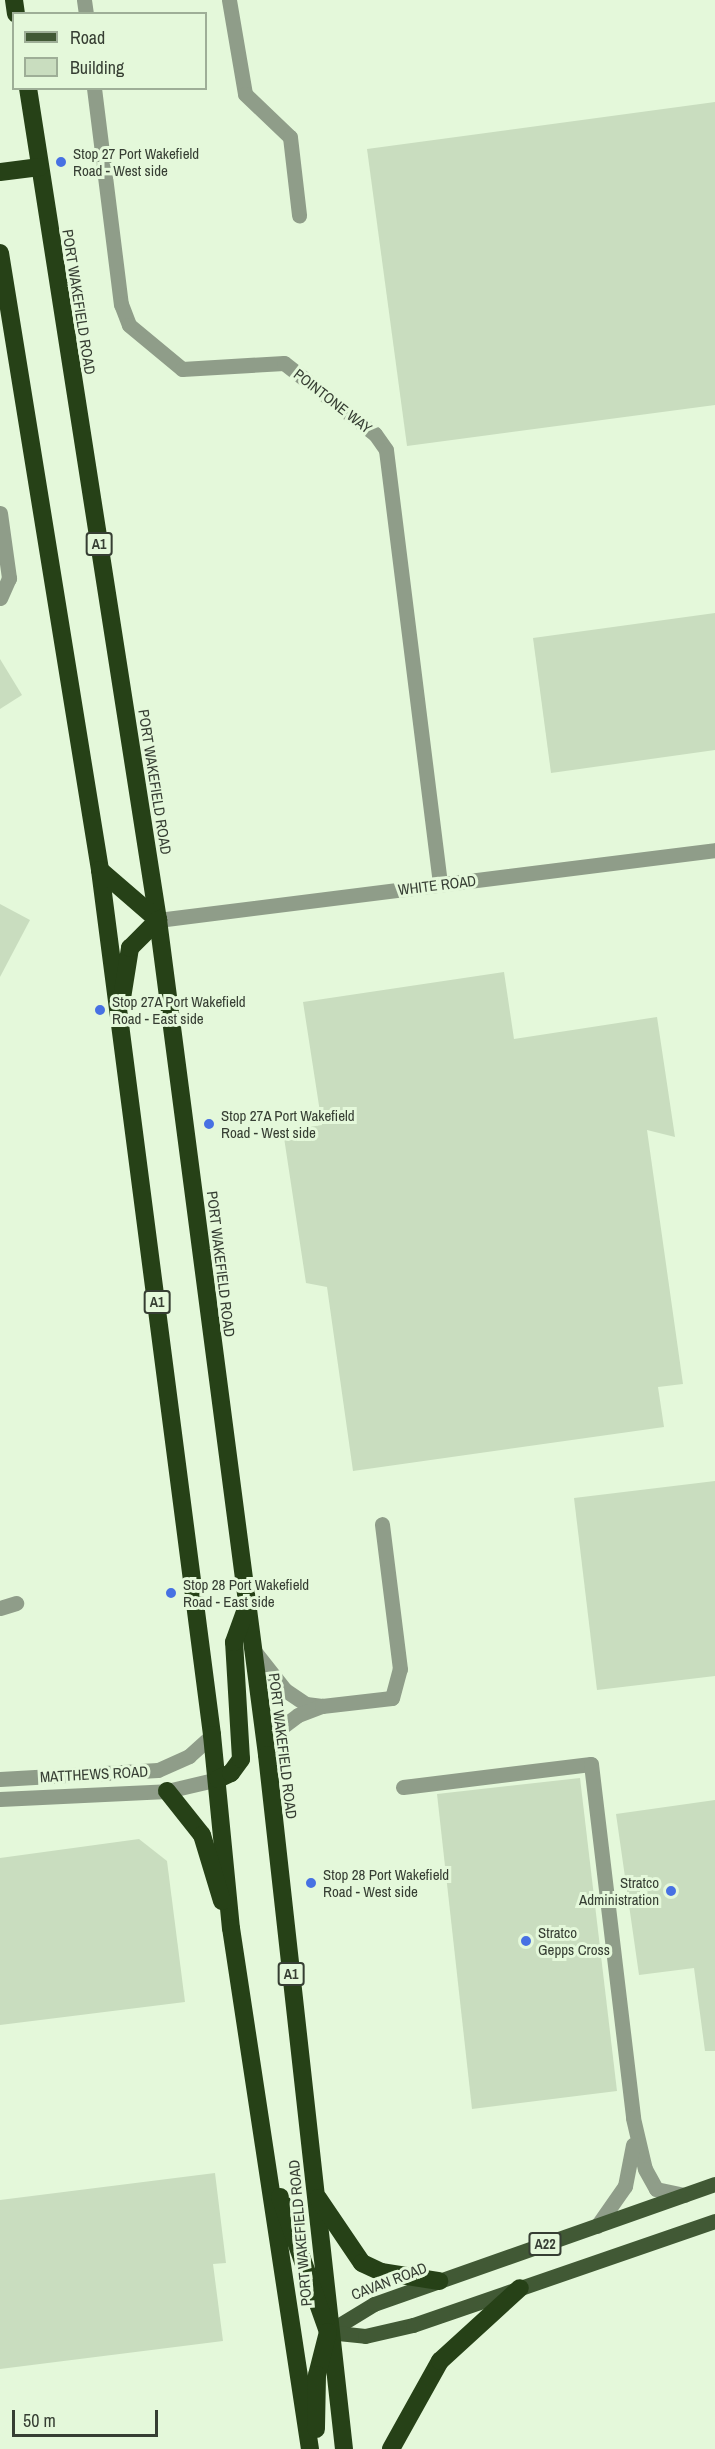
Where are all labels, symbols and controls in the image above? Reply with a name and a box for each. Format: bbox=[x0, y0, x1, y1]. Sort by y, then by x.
legend bbox=[12, 12, 207, 90]
text: Road bbox=[70, 25, 105, 50]
text: Building bbox=[70, 55, 124, 80]
place label: Stop 27 Port Wakefield Road - West side bbox=[73, 144, 199, 179]
marker: Stop 27 Port Wakefield Road - West side bbox=[54, 155, 68, 169]
street label: PORT WAKEFIELD ROAD bbox=[59, 228, 99, 376]
street label: POINTONE WAY bbox=[290, 365, 376, 437]
road number: A1 bbox=[86, 533, 112, 555]
street label: PORT WAKEFIELD ROAD bbox=[135, 708, 175, 856]
street label: WHITE ROAD bbox=[397, 871, 477, 899]
place label: Stop 27A Port Wakefield Road - East side bbox=[112, 992, 246, 1027]
marker: Stop 27A Port Wakefield Road - East side bbox=[93, 1003, 107, 1017]
place label: Stop 27A Port Wakefield Road - West side bbox=[221, 1106, 355, 1141]
marker: Stop 27A Port Wakefield Road - West side bbox=[202, 1117, 216, 1131]
street label: PORT WAKEFIELD ROAD bbox=[203, 1190, 239, 1338]
road number: A1 bbox=[144, 1291, 170, 1313]
place label: Stop 28 Port Wakefield Road - East side bbox=[183, 1575, 309, 1610]
marker: Stop 28 Port Wakefield Road - East side bbox=[164, 1586, 178, 1600]
street label: PORT WAKEFIELD ROAD bbox=[265, 1672, 301, 1820]
street label: MATTHEWS ROAD bbox=[39, 1762, 149, 1786]
place label: Stop 28 Port Wakefield Road - West side bbox=[323, 1865, 449, 1900]
place label: Stratco Administration bbox=[579, 1873, 659, 1908]
marker: Stop 28 Port Wakefield Road - West side bbox=[304, 1876, 318, 1890]
marker: Stratco Administration bbox=[664, 1884, 678, 1898]
place label: Stratco Gepps Cross bbox=[538, 1923, 610, 1958]
marker: Stratco Gepps Cross bbox=[519, 1934, 533, 1948]
road number: A1 bbox=[278, 1963, 304, 1985]
street label: PORT WAKEFIELD ROAD bbox=[285, 2159, 315, 2307]
road number: A22 bbox=[527, 2233, 563, 2255]
street label: CAVAN ROAD bbox=[349, 2258, 429, 2304]
scale bar bbox=[15, 2398, 160, 2436]
text: 50 m bbox=[23, 2408, 56, 2433]

